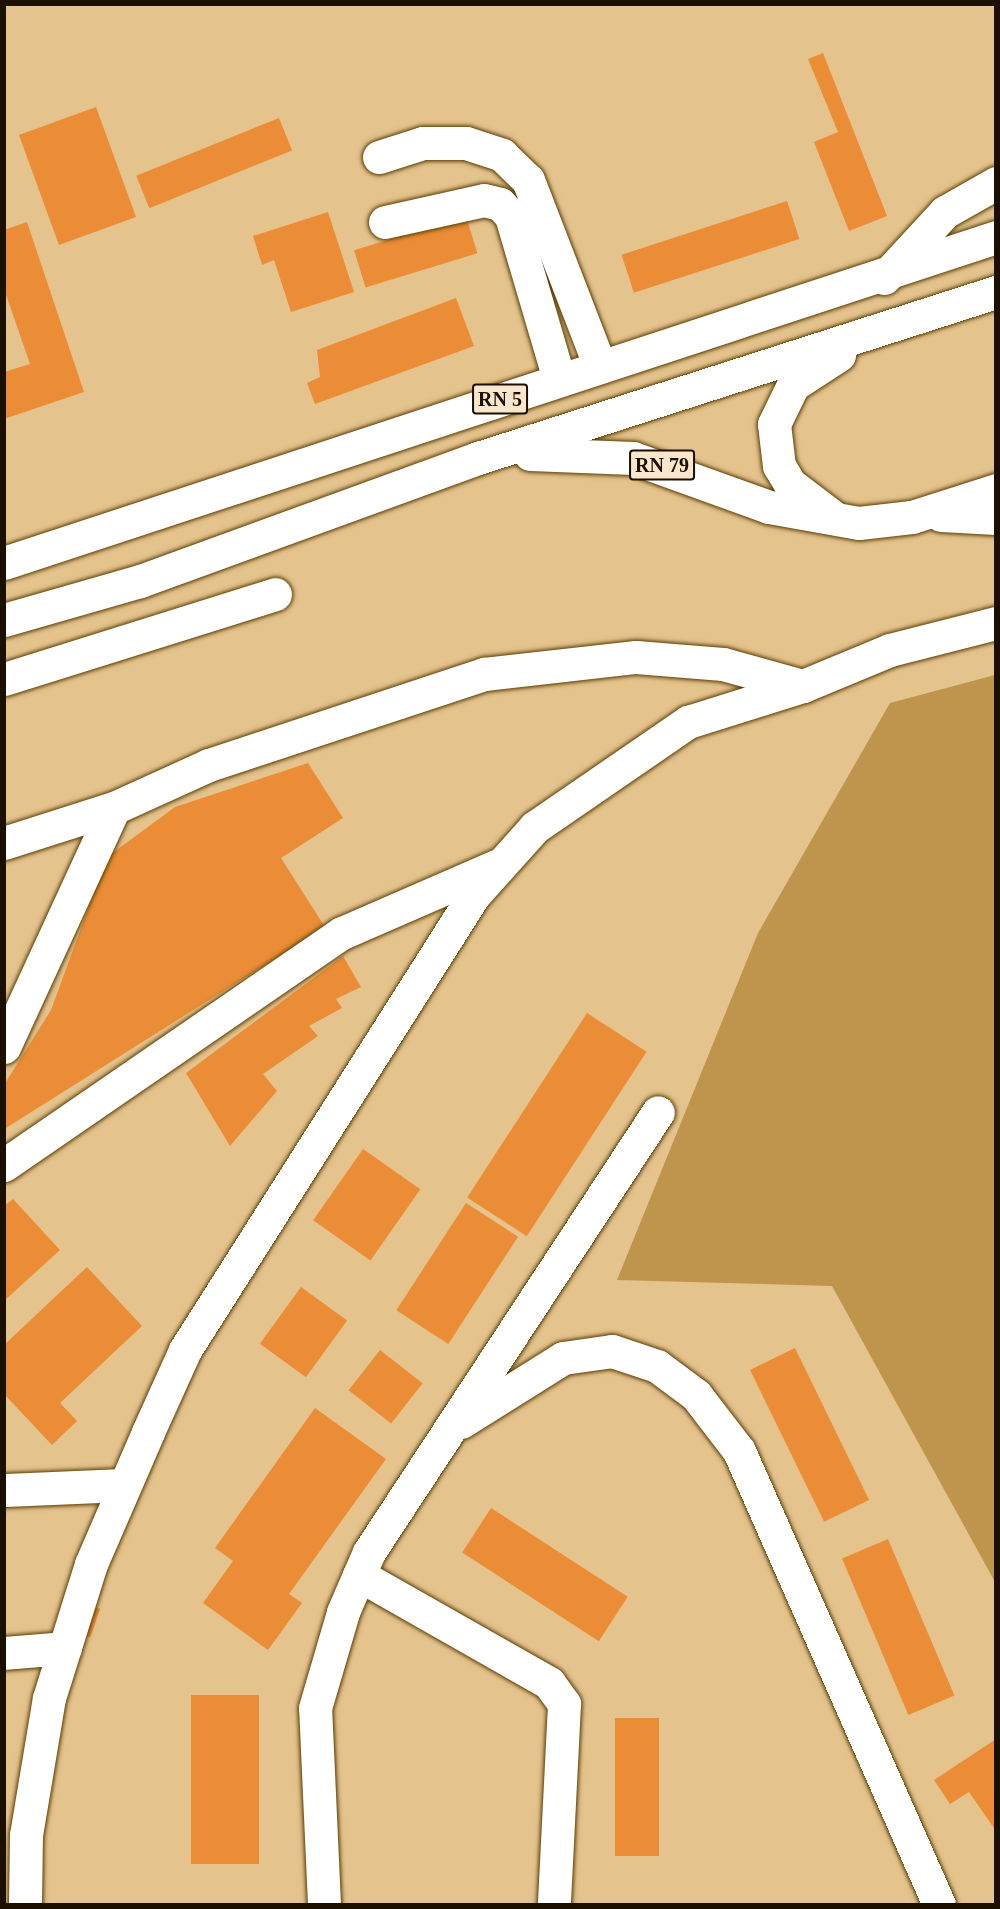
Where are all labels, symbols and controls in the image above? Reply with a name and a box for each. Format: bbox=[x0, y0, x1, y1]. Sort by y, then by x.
road number: RN 5 bbox=[470, 382, 530, 416]
road number: RN 79 bbox=[628, 448, 696, 482]

